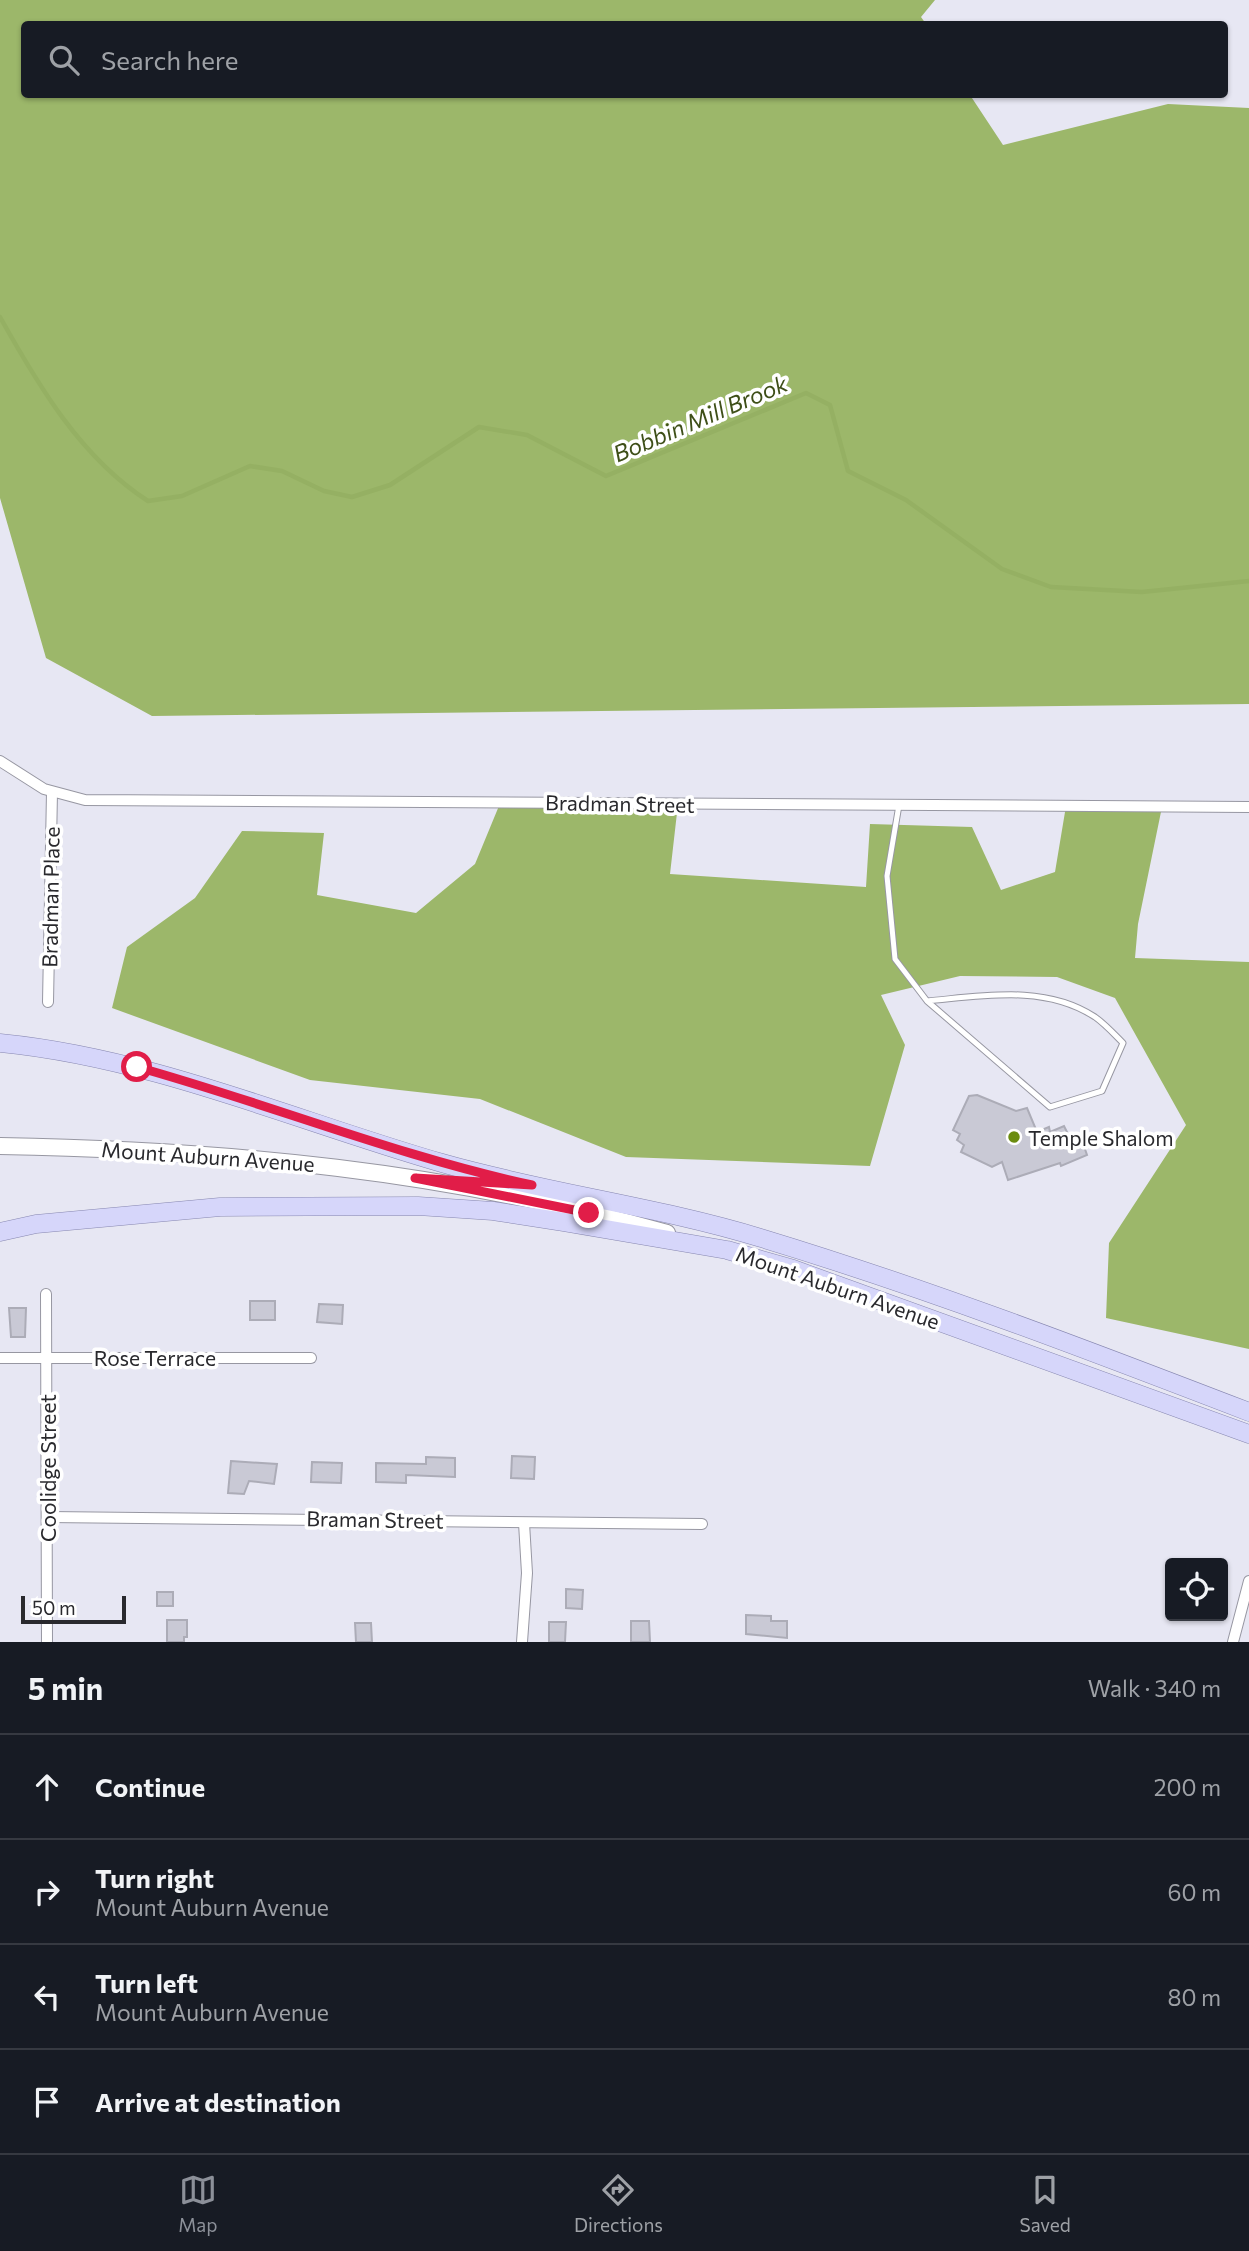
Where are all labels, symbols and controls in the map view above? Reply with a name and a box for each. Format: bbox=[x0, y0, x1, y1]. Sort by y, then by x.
search box bbox=[21, 21, 1228, 98]
icon: search bbox=[45, 41, 83, 79]
text: Search here bbox=[101, 44, 239, 75]
water label: Bobbin Mill Brook bbox=[609, 368, 792, 467]
street label: Bradman Street bbox=[545, 789, 695, 817]
street label: Bradman Place bbox=[36, 826, 64, 968]
route start bbox=[121, 1051, 152, 1082]
place label: Temple Shalom bbox=[1028, 1125, 1174, 1150]
marker: Temple Shalom bbox=[1006, 1129, 1022, 1145]
street label: Mount Auburn Avenue bbox=[101, 1136, 315, 1176]
route end bbox=[573, 1197, 604, 1228]
street label: Mount Auburn Avenue bbox=[733, 1240, 943, 1334]
street label: Rose Terrace bbox=[94, 1345, 216, 1370]
street label: Coolidge Street bbox=[35, 1394, 60, 1542]
street label: Braman Street bbox=[306, 1505, 444, 1533]
map controls bbox=[1165, 1558, 1228, 1621]
button: locate bbox=[1165, 1558, 1228, 1621]
scale bar bbox=[21, 1593, 126, 1625]
text: 50 m bbox=[32, 1596, 76, 1619]
text: 5 min bbox=[28, 1669, 103, 1706]
text: Walk · 340 m bbox=[1088, 1674, 1221, 1702]
icon: ahead bbox=[28, 1768, 66, 1806]
text: Continue bbox=[95, 1771, 205, 1802]
text: 200 m bbox=[1154, 1773, 1221, 1801]
text: Turn right bbox=[95, 1862, 214, 1893]
icon: right bbox=[28, 1873, 66, 1911]
text: 60 m bbox=[1168, 1878, 1221, 1906]
text: Mount Auburn Avenue bbox=[95, 1893, 329, 1921]
text: Turn left bbox=[95, 1967, 198, 1998]
icon: left bbox=[28, 1978, 66, 2016]
text: 80 m bbox=[1168, 1983, 1221, 2011]
text: Mount Auburn Avenue bbox=[95, 1998, 329, 2026]
icon: arrive bbox=[28, 2083, 66, 2121]
text: Arrive at destination bbox=[95, 2086, 341, 2117]
tab: Map bbox=[178, 2171, 217, 2236]
tab: Directions bbox=[574, 2171, 663, 2236]
tab: Saved bbox=[1019, 2171, 1071, 2236]

